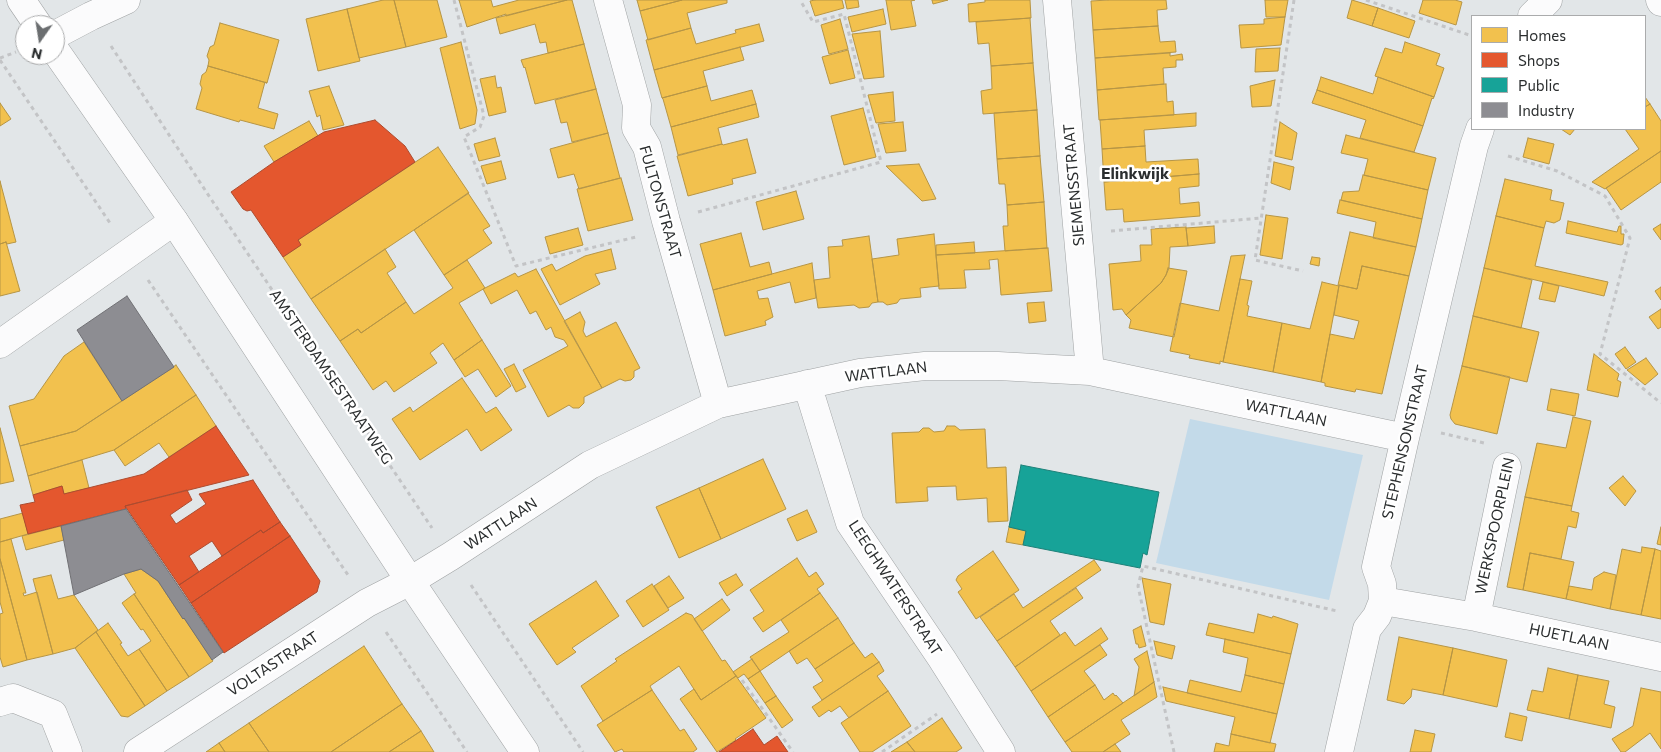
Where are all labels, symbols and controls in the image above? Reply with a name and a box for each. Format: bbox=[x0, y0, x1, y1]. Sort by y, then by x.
north arrow bbox=[15, 15, 65, 65]
legend bbox=[1471, 15, 1646, 130]
text: Homes bbox=[1518, 26, 1566, 44]
text: N bbox=[30, 45, 44, 64]
text: Shops bbox=[1518, 51, 1560, 69]
text: Public bbox=[1518, 76, 1560, 94]
text: Industry bbox=[1518, 101, 1575, 119]
street label: SIEMENSSTRAAT bbox=[1060, 123, 1088, 247]
street label: FULTONSTRAAT bbox=[635, 143, 685, 261]
district label: Elinkwijk bbox=[1101, 164, 1169, 184]
street label: AMSTERDAMSESTRAATWEG bbox=[266, 286, 396, 468]
street label: WATTLAAN bbox=[844, 358, 928, 386]
street label: STEPHENSONSTRAAT bbox=[1379, 363, 1431, 521]
street label: WATTLAAN bbox=[1243, 396, 1329, 430]
street label: WERKSPOORPLEIN bbox=[1472, 456, 1518, 596]
street label: WATTLAAN bbox=[461, 494, 541, 554]
street label: LEEGHWATERSTRAAT bbox=[845, 517, 945, 659]
street label: HUETLAAN bbox=[1527, 620, 1611, 654]
street label: VOLTASTRAAT bbox=[224, 628, 322, 700]

